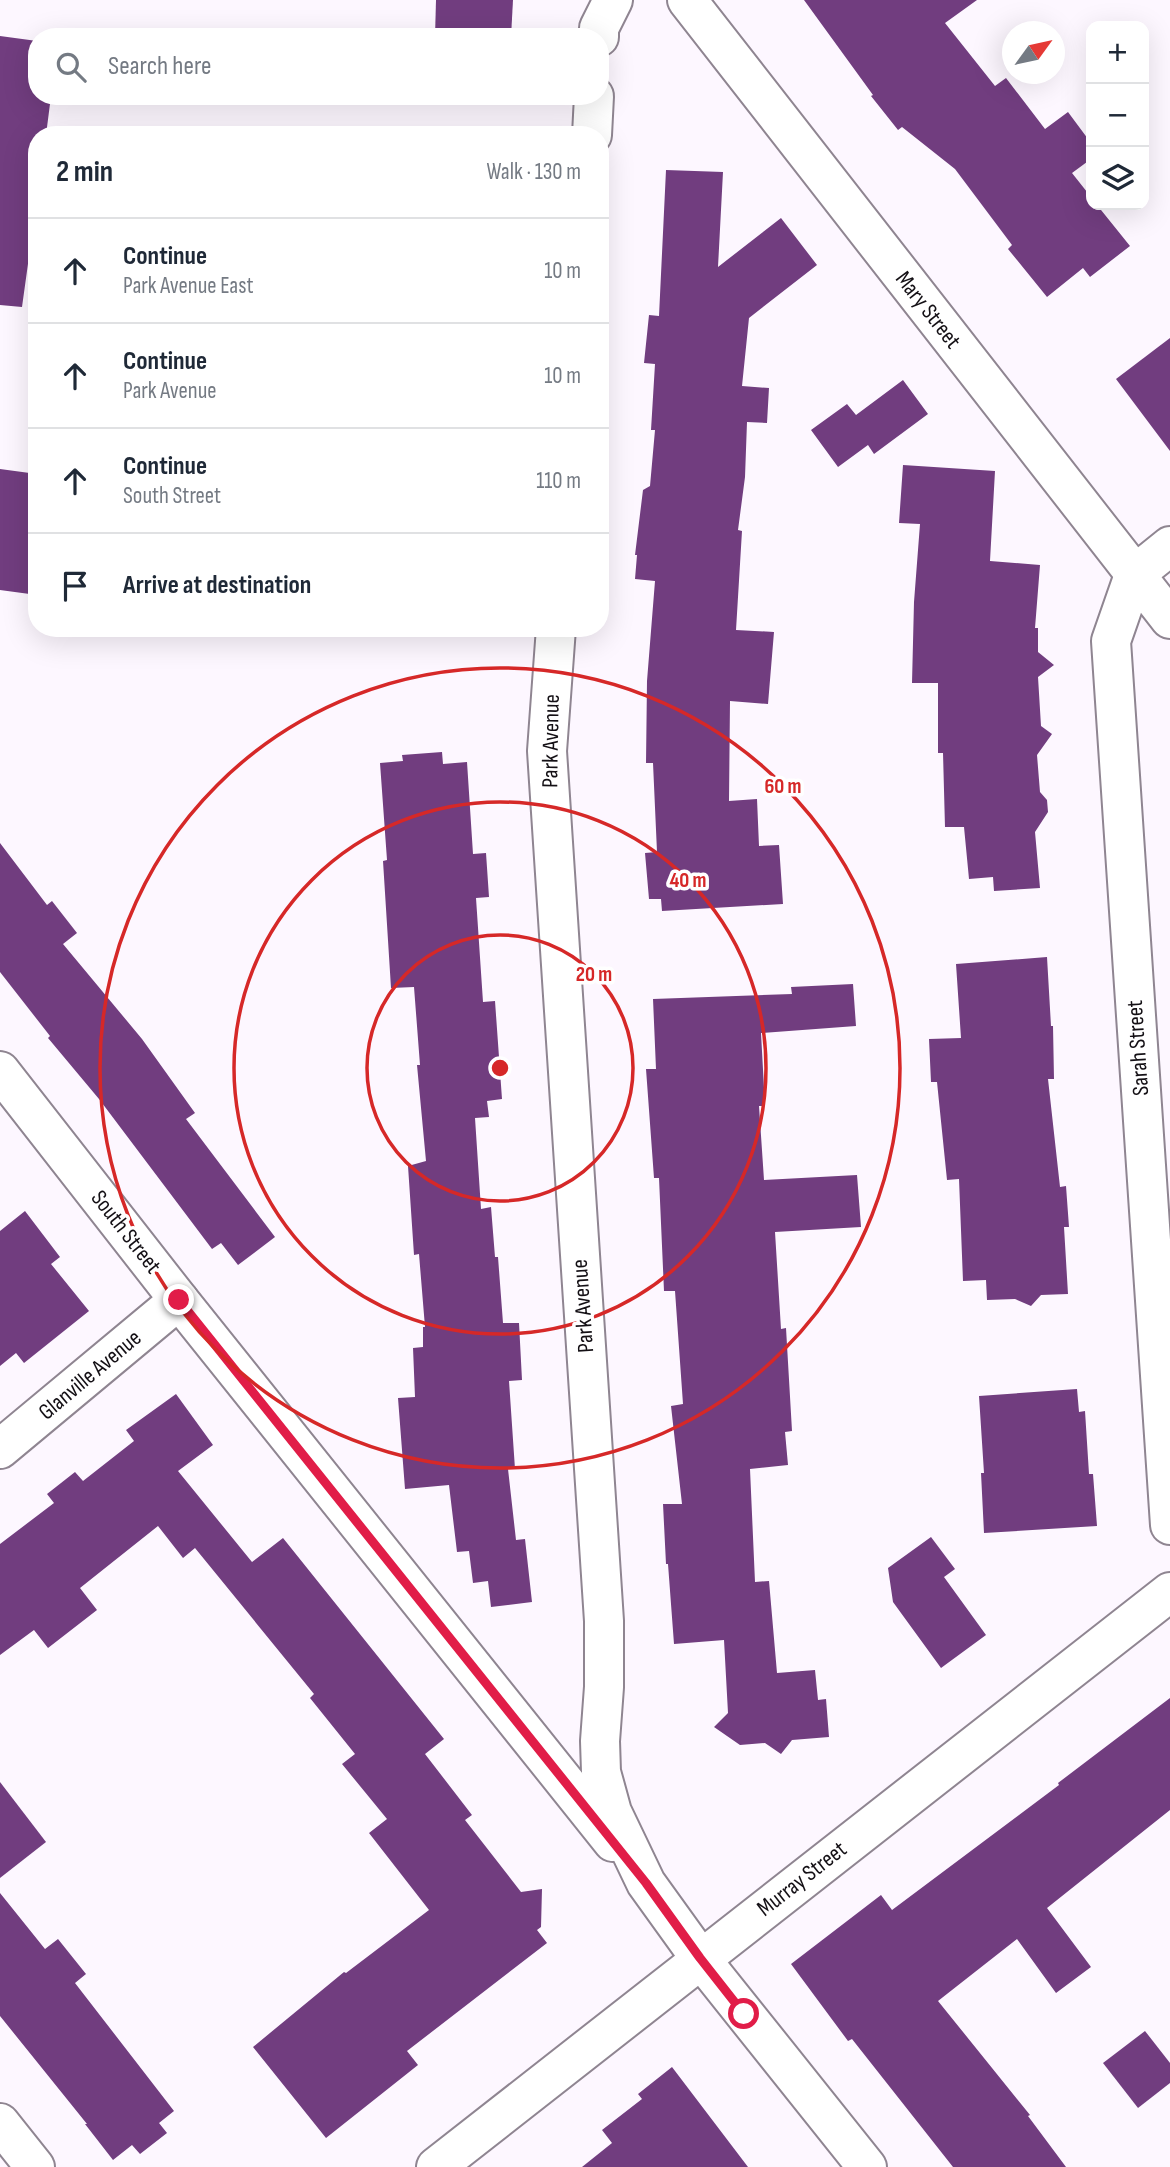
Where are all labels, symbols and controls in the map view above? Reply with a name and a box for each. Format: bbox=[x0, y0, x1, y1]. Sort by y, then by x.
north arrow bbox=[1002, 21, 1065, 84]
map controls bbox=[1086, 21, 1149, 210]
button: + bbox=[1086, 21, 1149, 84]
search box bbox=[28, 28, 609, 105]
icon: search bbox=[52, 48, 90, 86]
text: Search here bbox=[108, 51, 211, 82]
button: − bbox=[1086, 84, 1149, 147]
button: layers bbox=[1086, 147, 1149, 210]
text: 2 min bbox=[56, 154, 113, 190]
text: Walk · 130 m bbox=[486, 158, 581, 186]
text: Continue bbox=[123, 241, 207, 272]
icon: ahead bbox=[56, 252, 94, 290]
text: 10 m bbox=[544, 257, 581, 285]
street label: Mary Street bbox=[889, 266, 967, 354]
text: Park Avenue East bbox=[123, 272, 253, 300]
text: Continue bbox=[123, 346, 207, 377]
icon: ahead bbox=[56, 357, 94, 395]
text: 10 m bbox=[544, 362, 581, 390]
text: Park Avenue bbox=[123, 377, 217, 405]
text: Continue bbox=[123, 451, 207, 482]
icon: ahead bbox=[56, 462, 94, 500]
text: 110 m bbox=[536, 467, 581, 495]
text: South Street bbox=[123, 482, 221, 510]
icon: arrive bbox=[56, 567, 94, 605]
text: Arrive at destination bbox=[123, 570, 311, 601]
street label: Park Avenue bbox=[536, 694, 566, 788]
text: 60 m bbox=[764, 774, 802, 799]
text: 40 m bbox=[670, 868, 706, 893]
text: 20 m bbox=[576, 962, 612, 987]
street label: Sarah Street bbox=[1121, 999, 1155, 1097]
centre of rings bbox=[488, 1056, 512, 1080]
street label: South Street bbox=[85, 1185, 167, 1279]
street label: Park Avenue bbox=[566, 1258, 600, 1354]
route end bbox=[163, 1284, 194, 1315]
street label: Glanville Avenue bbox=[33, 1324, 147, 1426]
street label: Murray Street bbox=[752, 1835, 852, 1923]
route start bbox=[728, 1998, 759, 2029]

